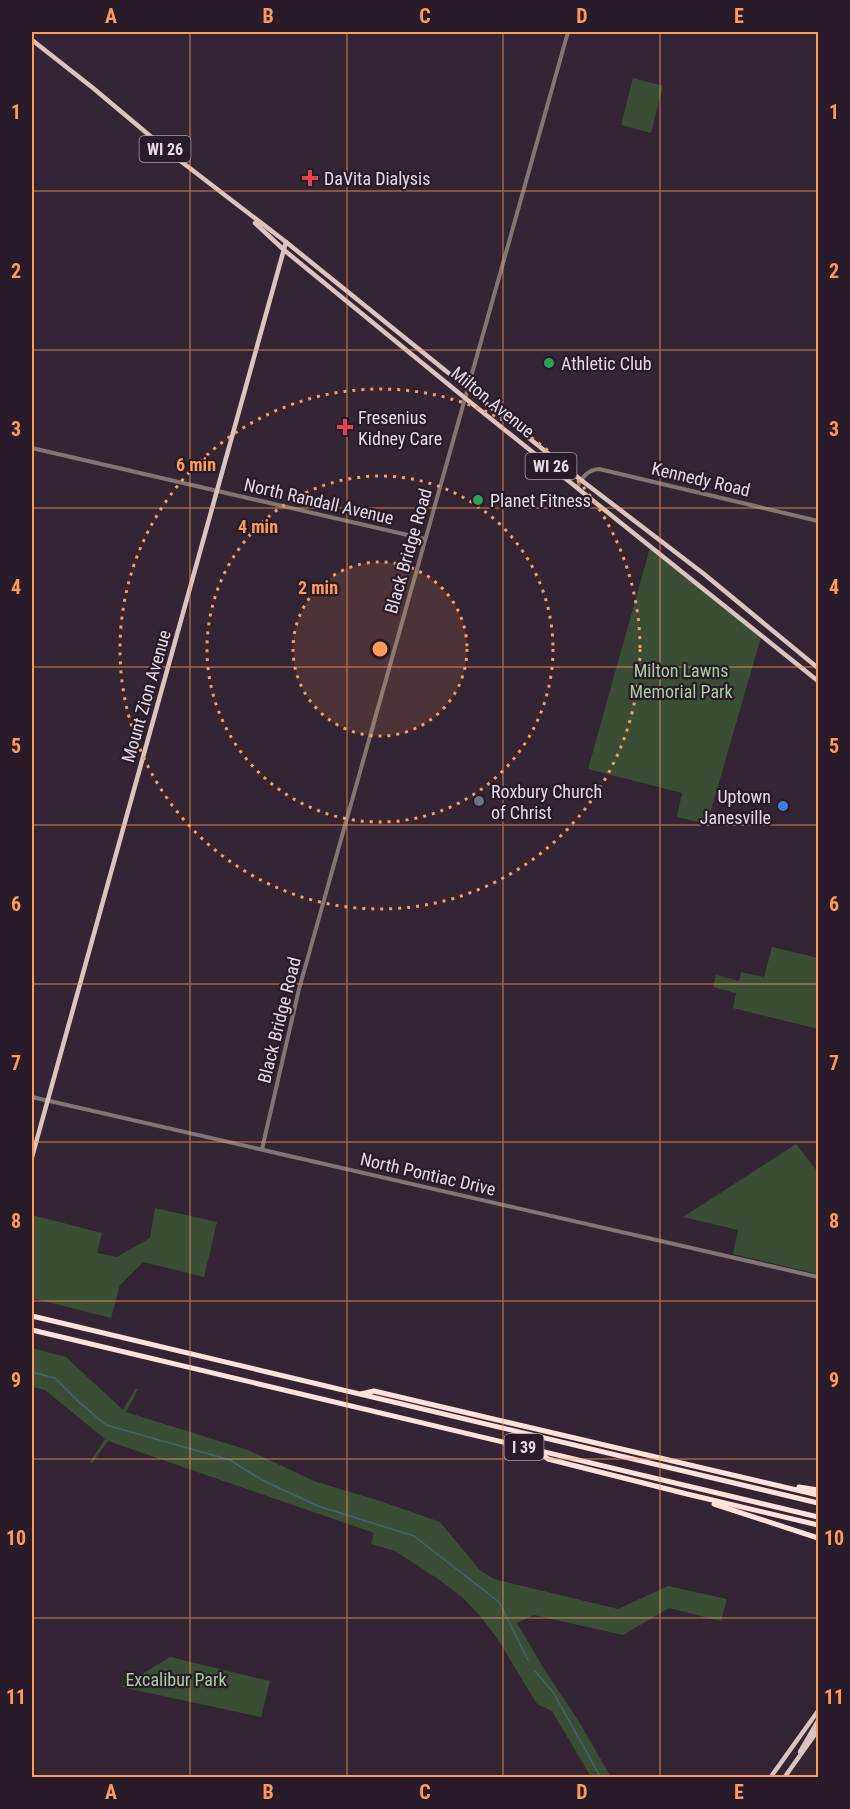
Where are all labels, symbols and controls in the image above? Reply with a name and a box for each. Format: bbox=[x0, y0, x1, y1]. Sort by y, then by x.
text: A bbox=[105, 4, 117, 28]
text: B bbox=[262, 4, 274, 28]
text: C bbox=[419, 4, 431, 28]
text: D bbox=[576, 4, 588, 28]
text: E bbox=[734, 4, 744, 28]
text: 1 bbox=[11, 100, 21, 124]
text: 1 bbox=[829, 100, 839, 124]
road number: WI 26 bbox=[140, 136, 190, 162]
place label: DaVita Dialysis bbox=[324, 168, 430, 189]
marker: DaVita Dialysis bbox=[301, 169, 319, 187]
text: 2 bbox=[11, 259, 21, 283]
text: 2 bbox=[829, 259, 839, 283]
place label: Athletic Club bbox=[561, 353, 652, 374]
marker: Athletic Club bbox=[542, 356, 556, 370]
street label: Milton Avenue bbox=[447, 362, 539, 442]
place label: Fresenius Kidney Care bbox=[358, 407, 442, 449]
text: 3 bbox=[11, 417, 21, 441]
text: 3 bbox=[829, 417, 839, 441]
marker: Fresenius Kidney Care bbox=[336, 418, 354, 436]
road number: WI 26 bbox=[526, 453, 576, 479]
text: 6 min bbox=[176, 454, 216, 475]
street label: Kennedy Road bbox=[650, 457, 752, 501]
street label: North Randall Avenue bbox=[242, 474, 396, 528]
street label: Black Bridge Road bbox=[380, 486, 436, 616]
place label: Planet Fitness bbox=[490, 490, 591, 511]
marker: Planet Fitness bbox=[471, 493, 485, 507]
text: 4 min bbox=[238, 516, 278, 537]
text: 4 bbox=[11, 575, 21, 599]
text: 4 bbox=[829, 575, 839, 599]
text: 2 min bbox=[298, 577, 338, 598]
street label: Mount Zion Avenue bbox=[117, 627, 175, 765]
centre of rings bbox=[370, 639, 390, 659]
park label: Milton Lawns Memorial Park bbox=[629, 660, 733, 702]
text: 5 bbox=[11, 734, 21, 758]
text: 5 bbox=[829, 734, 839, 758]
place label: Roxbury Church of Christ bbox=[491, 781, 602, 823]
place label: Uptown Janesville bbox=[700, 786, 771, 828]
marker: Roxbury Church of Christ bbox=[472, 794, 486, 808]
marker: Uptown Janesville bbox=[776, 799, 790, 813]
text: 6 bbox=[11, 892, 21, 916]
text: 6 bbox=[829, 892, 839, 916]
street label: Black Bridge Road bbox=[253, 955, 305, 1085]
text: 7 bbox=[11, 1051, 21, 1075]
text: 7 bbox=[829, 1051, 839, 1075]
street label: North Pontiac Drive bbox=[358, 1148, 498, 1200]
text: 8 bbox=[11, 1209, 21, 1233]
text: 8 bbox=[829, 1209, 839, 1233]
text: 9 bbox=[11, 1368, 21, 1392]
text: 9 bbox=[829, 1368, 839, 1392]
road number: I 39 bbox=[504, 1434, 544, 1460]
text: 10 bbox=[6, 1526, 26, 1550]
text: 10 bbox=[824, 1526, 844, 1550]
park label: Excalibur Park bbox=[125, 1669, 227, 1690]
text: 11 bbox=[6, 1685, 26, 1709]
text: 11 bbox=[824, 1685, 844, 1709]
text: A bbox=[105, 1780, 117, 1804]
text: B bbox=[262, 1780, 274, 1804]
text: C bbox=[419, 1780, 431, 1804]
text: D bbox=[576, 1780, 588, 1804]
text: E bbox=[734, 1780, 744, 1804]

